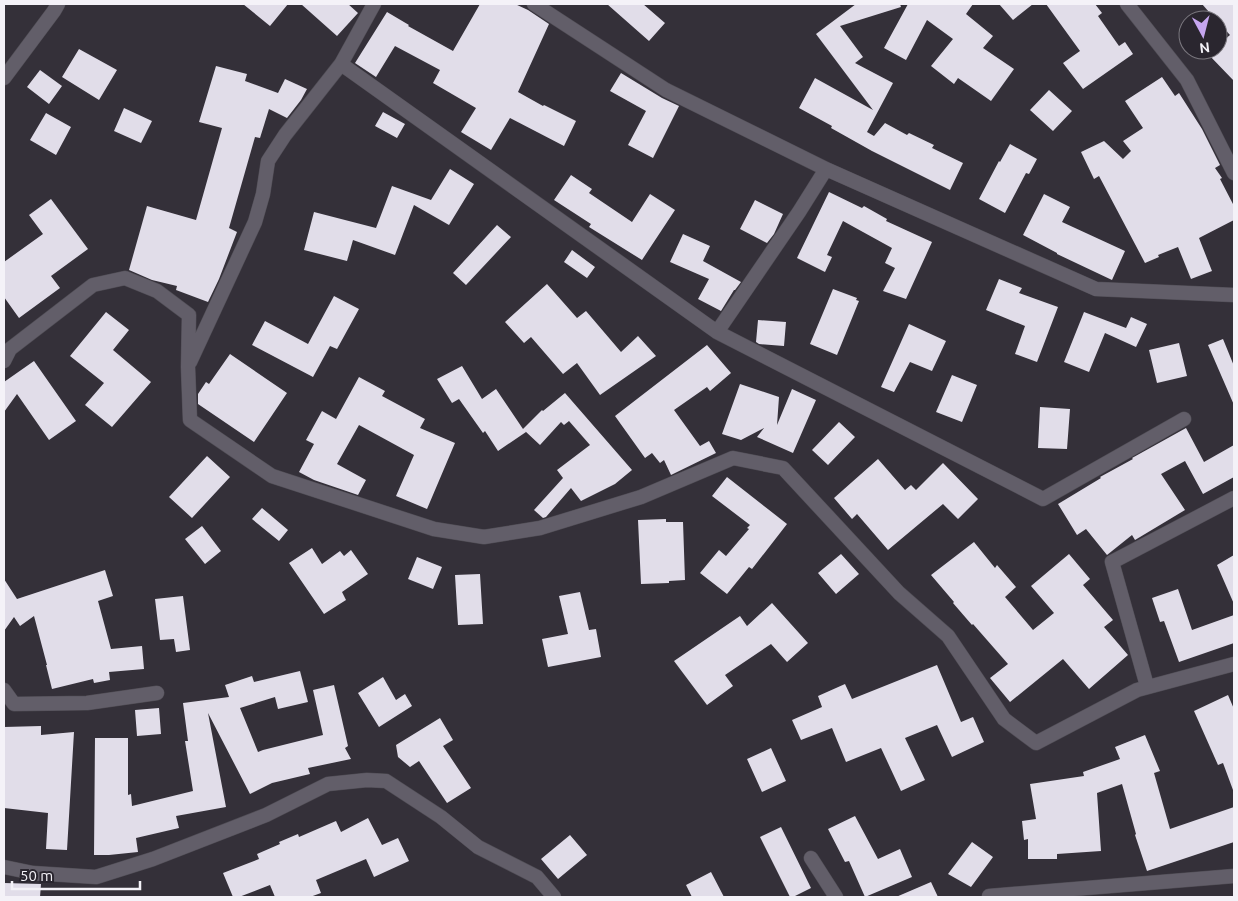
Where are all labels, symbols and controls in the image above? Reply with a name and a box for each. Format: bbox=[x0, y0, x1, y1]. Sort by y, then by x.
north arrow bbox=[1178, 10, 1228, 60]
text: N bbox=[1198, 39, 1211, 56]
scale bar bbox=[12, 858, 140, 890]
text: 50 m bbox=[20, 867, 53, 884]

